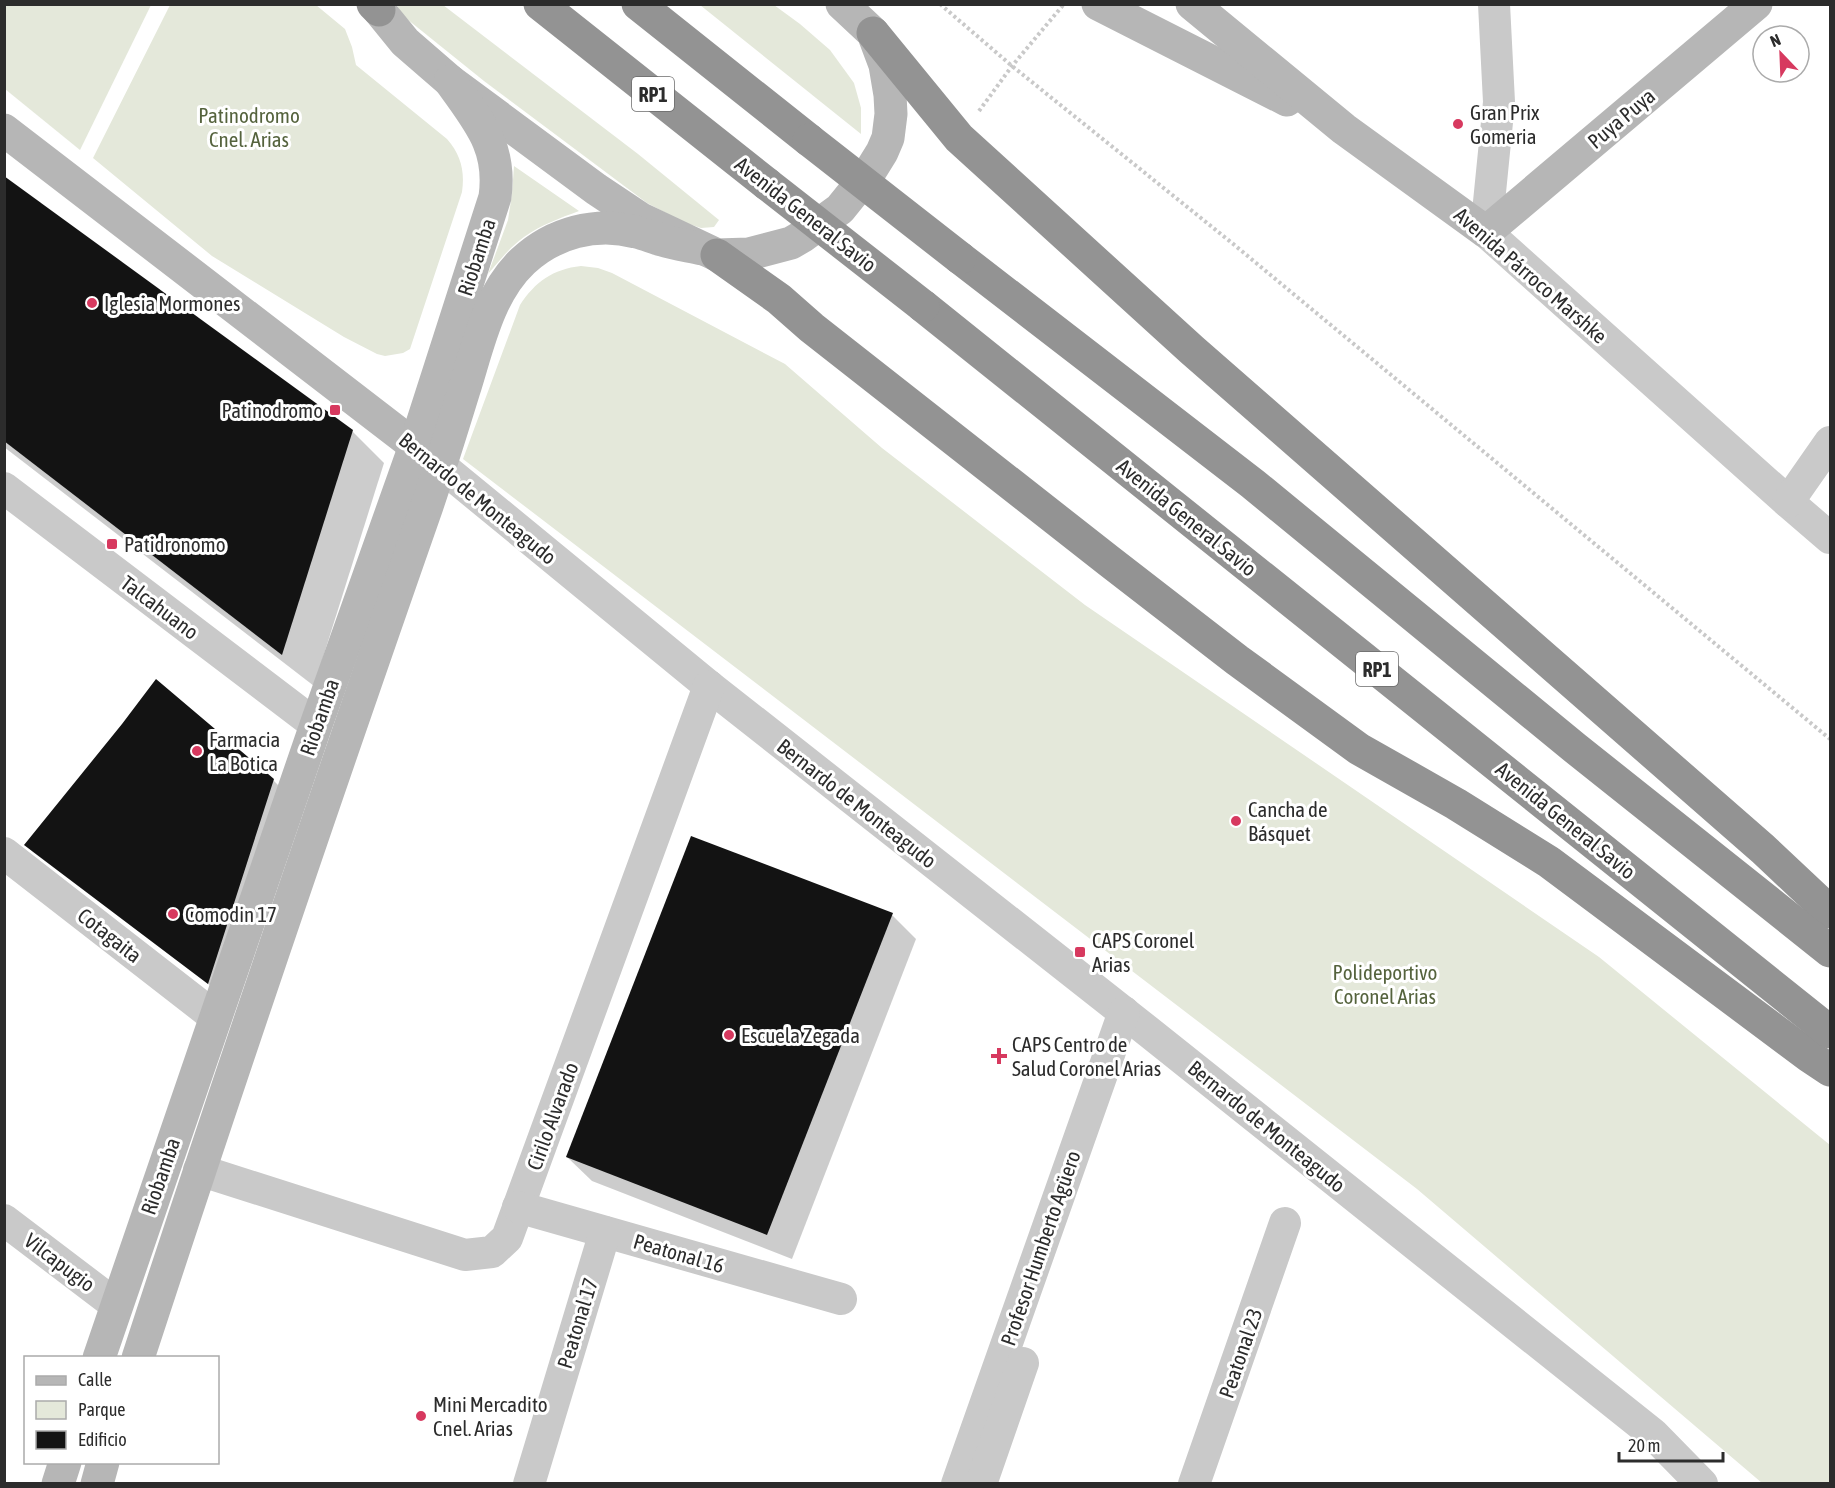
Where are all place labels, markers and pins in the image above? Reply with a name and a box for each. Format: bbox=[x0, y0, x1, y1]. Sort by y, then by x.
place label: Gran Prix Gomeria bbox=[1470, 100, 1540, 148]
marker: Gran Prix Gomeria bbox=[1451, 117, 1465, 131]
place label: Iglesia Mormones bbox=[104, 291, 240, 315]
marker: Iglesia Mormones bbox=[85, 296, 99, 310]
place label: Patinodromo bbox=[221, 398, 323, 422]
marker: Patinodromo bbox=[328, 403, 342, 417]
place label: Patidronomo bbox=[124, 532, 226, 556]
marker: Patidronomo bbox=[105, 537, 119, 551]
place label: Farmacia La Botica bbox=[209, 727, 280, 775]
marker: Farmacia La Botica bbox=[190, 744, 204, 758]
place label: Cancha de Básquet bbox=[1248, 797, 1328, 845]
marker: Cancha de Básquet bbox=[1229, 814, 1243, 828]
place label: Comodin 17 bbox=[185, 902, 277, 926]
marker: Comodin 17 bbox=[166, 907, 180, 921]
place label: CAPS Coronel Arias bbox=[1092, 928, 1195, 976]
marker: CAPS Coronel Arias bbox=[1073, 945, 1087, 959]
place label: Escuela Zegada bbox=[741, 1023, 860, 1047]
marker: Escuela Zegada bbox=[722, 1028, 736, 1042]
place label: CAPS Centro de Salud Coronel Arias bbox=[1012, 1032, 1161, 1080]
marker: CAPS Centro de Salud Coronel Arias bbox=[990, 1047, 1008, 1065]
place label: Mini Mercadito Cnel. Arias bbox=[433, 1392, 548, 1440]
marker: Mini Mercadito Cnel. Arias bbox=[414, 1409, 428, 1423]

